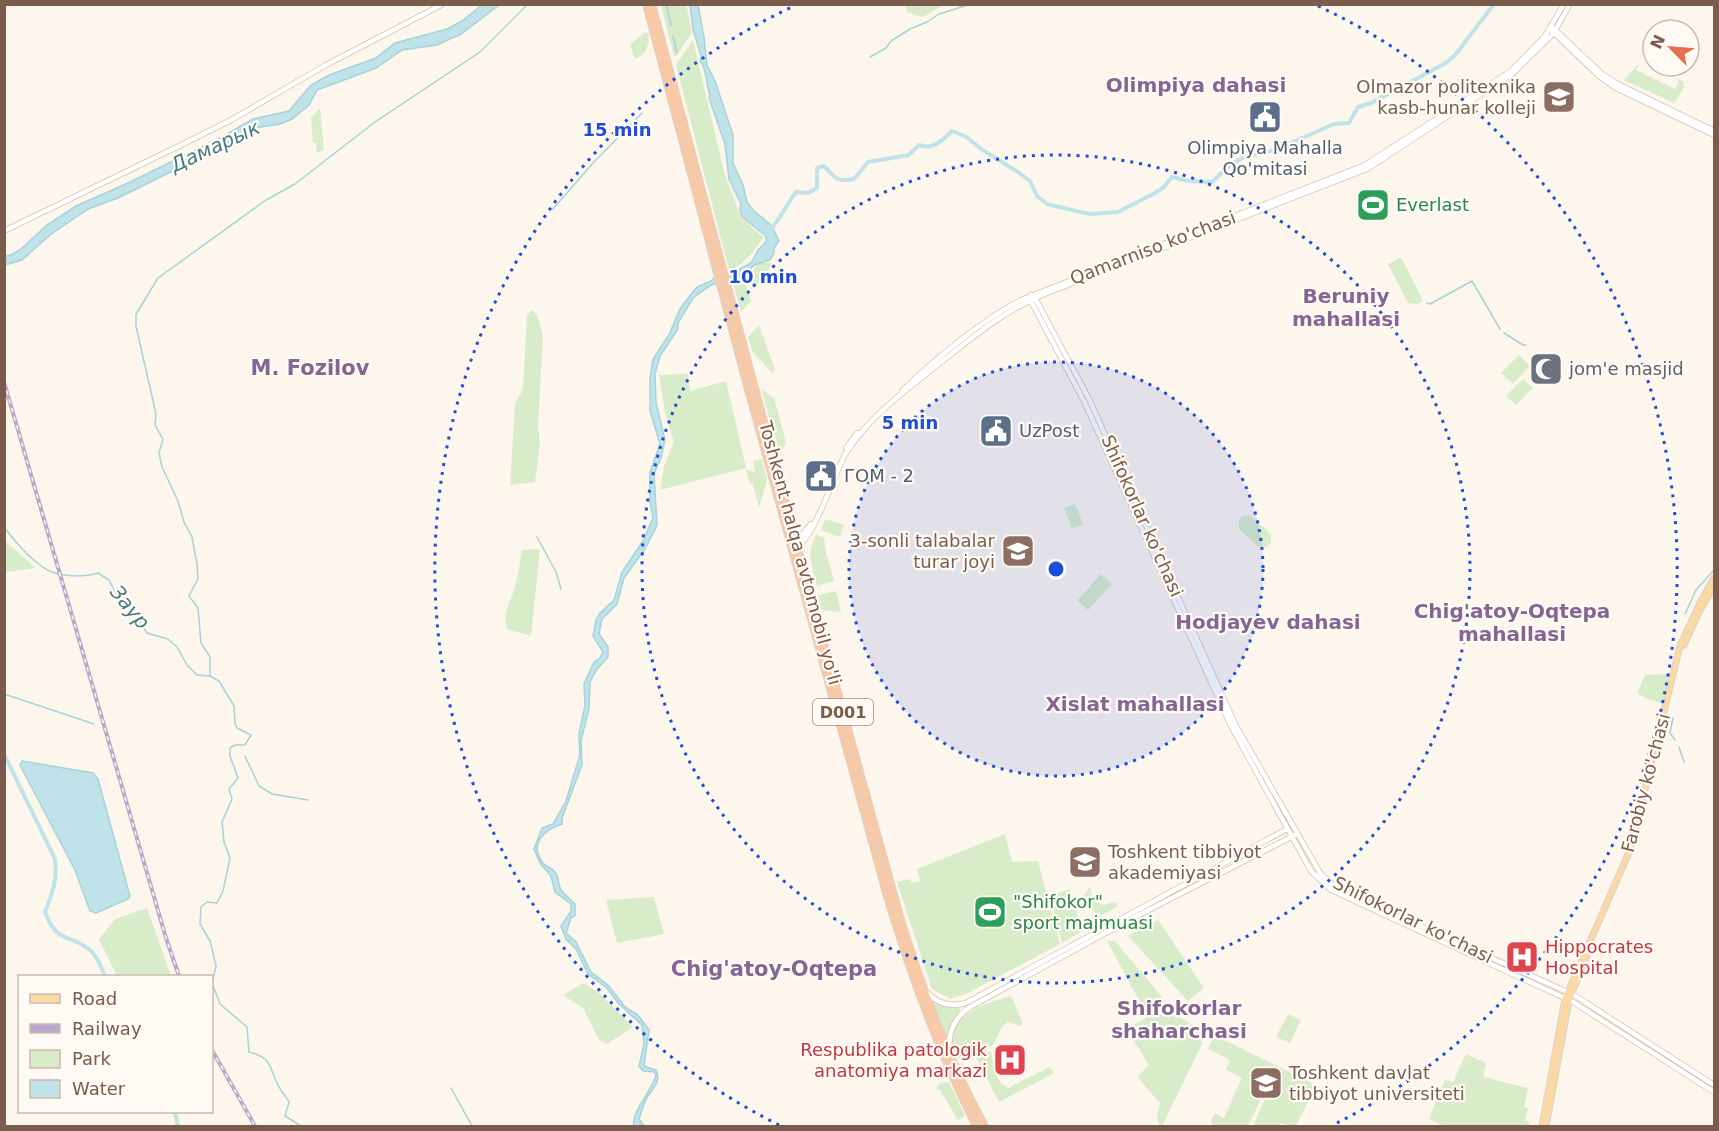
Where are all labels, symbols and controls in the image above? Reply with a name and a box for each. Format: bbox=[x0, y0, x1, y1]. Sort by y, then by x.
north arrow bbox=[1641, 18, 1701, 78]
text: N bbox=[1646, 32, 1669, 52]
district label: Olimpiya dahasi bbox=[1106, 73, 1286, 97]
place label: Оlmazor politexnika kasb-hunar kolleji bbox=[1356, 76, 1536, 118]
school or university icon: Оlmazor politexnika kasb-hunar kolleji bbox=[1541, 79, 1577, 115]
public building icon: Olimpiya Mahalla Qo'mitasi bbox=[1247, 99, 1283, 135]
water label: Дамарык bbox=[166, 115, 263, 178]
text: 15 min bbox=[582, 119, 652, 140]
place label: Olimpiya Mahalla Qo'mitasi bbox=[1187, 137, 1343, 179]
sports icon: Everlast bbox=[1355, 187, 1391, 223]
place label: Everlast bbox=[1396, 194, 1469, 215]
street label: Qamarniso ko'chasi bbox=[1067, 206, 1239, 289]
text: 10 min bbox=[728, 266, 798, 287]
district label: Beruniy mahallasi bbox=[1292, 284, 1400, 331]
mosque icon: jom'e masjid bbox=[1528, 351, 1564, 387]
district label: M. Fozilov bbox=[251, 356, 370, 380]
place label: jom'e masjid bbox=[1568, 358, 1684, 379]
text: 5 min bbox=[882, 412, 938, 433]
public building icon: UzPost bbox=[978, 413, 1014, 449]
street label: Toshkent halqa avtomobil yo'li bbox=[755, 418, 846, 687]
place label: UzPost bbox=[1019, 420, 1079, 441]
street label: Shifokorlar ko'chasi bbox=[1097, 432, 1188, 600]
public building icon: ГОМ - 2 bbox=[803, 458, 839, 494]
place label: ГОМ - 2 bbox=[844, 465, 914, 486]
place label: 3-sonli talabalar turar joyi bbox=[850, 530, 996, 572]
school or university icon: 3-sonli talabalar turar joyi bbox=[1000, 533, 1036, 569]
centre of rings bbox=[1046, 559, 1066, 579]
water label: Заур bbox=[105, 580, 155, 634]
district label: Chig'atoy-Oqtepa mahallasi bbox=[1414, 599, 1610, 646]
district label: Hodjayev dahasi bbox=[1175, 610, 1361, 634]
district label: Xislat mahallasi bbox=[1045, 692, 1225, 716]
road number: D001 bbox=[813, 699, 873, 725]
street label: Farobiy ko'chasi bbox=[1617, 711, 1674, 855]
place label: Toshkent tibbiyot akademiyasi bbox=[1107, 841, 1261, 883]
school or university icon: Toshkent tibbiyot akademiyasi bbox=[1067, 844, 1103, 880]
street label: Shifokorlar ko'chasi bbox=[1330, 872, 1496, 967]
place label: "Shifokor" sport majmuasi bbox=[1013, 891, 1153, 933]
sports icon: "Shifokor" sport majmuasi bbox=[972, 894, 1008, 930]
place label: Hippocrates Hospital bbox=[1545, 936, 1653, 978]
hospital icon: Hippocrates Hospital bbox=[1504, 939, 1540, 975]
district label: Chig'atoy-Oqtepa bbox=[671, 957, 877, 981]
legend bbox=[18, 975, 213, 1113]
text: Road bbox=[72, 988, 117, 1009]
district label: Shifokorlar shaharchasi bbox=[1111, 996, 1247, 1043]
text: Railway bbox=[72, 1018, 142, 1039]
place label: Respublika patologik anatomiya markazi bbox=[800, 1039, 988, 1081]
hospital icon: Respublika patologik anatomiya markazi bbox=[992, 1042, 1028, 1078]
text: Park bbox=[72, 1048, 111, 1069]
place label: Toshkent davlat tibbiyot universiteti bbox=[1288, 1062, 1465, 1104]
school or university icon: Toshkent davlat tibbiyot universiteti bbox=[1248, 1065, 1284, 1101]
text: Water bbox=[72, 1078, 126, 1099]

